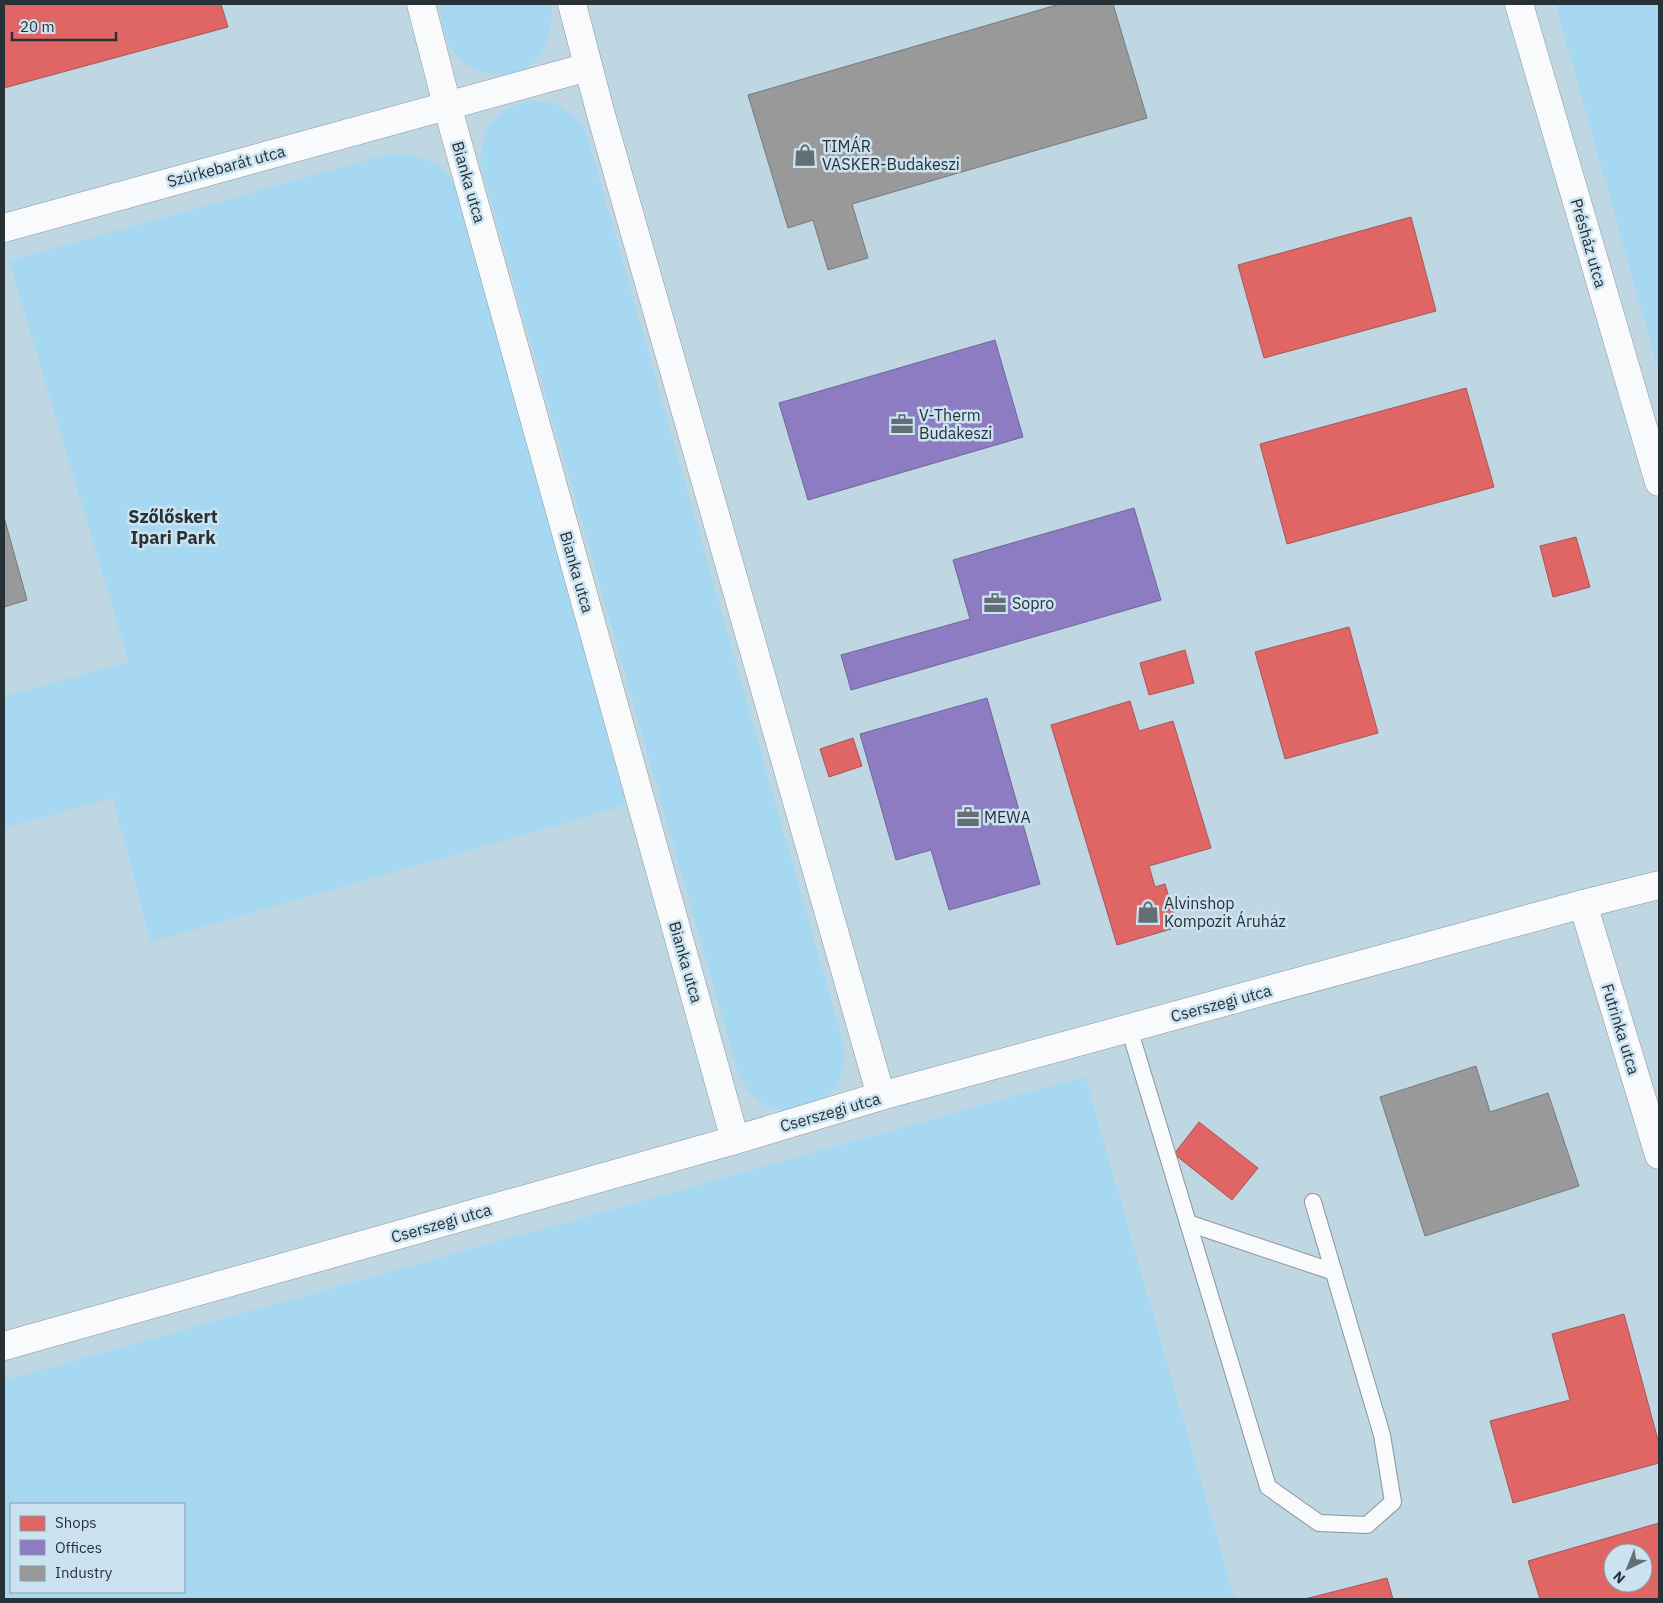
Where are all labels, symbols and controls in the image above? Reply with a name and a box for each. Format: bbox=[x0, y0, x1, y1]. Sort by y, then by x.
scale bar bbox=[12, 10, 116, 42]
text: 20 m bbox=[20, 17, 55, 36]
place label: TIMÁR VASKER-Budakeszi bbox=[822, 135, 960, 174]
street label: Bianka utca bbox=[448, 139, 490, 226]
street label: Szürkebarát utca bbox=[165, 141, 288, 191]
shop icon: TIMÁR VASKER-Budakeszi bbox=[792, 142, 818, 168]
street label: Présház utca bbox=[1567, 196, 1611, 290]
place label: V-Therm Budakeszi bbox=[919, 405, 992, 443]
office icon: V-Therm Budakeszi bbox=[889, 411, 915, 437]
district label: Szőlőskert Ipari Park bbox=[128, 505, 218, 549]
street label: Bianka utca bbox=[556, 529, 598, 616]
office icon: Sopro bbox=[982, 590, 1008, 616]
place label: Sopro bbox=[1012, 593, 1054, 613]
office icon: MEWA bbox=[955, 804, 981, 830]
place label: MEWA bbox=[984, 807, 1031, 827]
place label: Alvinshop Kompozit Áruház bbox=[1164, 893, 1286, 931]
shop icon: Alvinshop Kompozit Áruház bbox=[1135, 899, 1161, 925]
street label: Bianka utca bbox=[665, 919, 707, 1006]
street label: Cserszegi utca bbox=[1168, 980, 1274, 1026]
street label: Futrinka utca bbox=[1598, 981, 1644, 1077]
street label: Cserszegi utca bbox=[777, 1088, 883, 1136]
street label: Cserszegi utca bbox=[388, 1199, 494, 1247]
legend bbox=[10, 1503, 185, 1593]
text: Shops bbox=[55, 1513, 97, 1532]
text: Offices bbox=[55, 1538, 102, 1557]
north arrow bbox=[1603, 1543, 1653, 1593]
text: Industry bbox=[55, 1563, 113, 1582]
text: N bbox=[1609, 1567, 1629, 1588]

